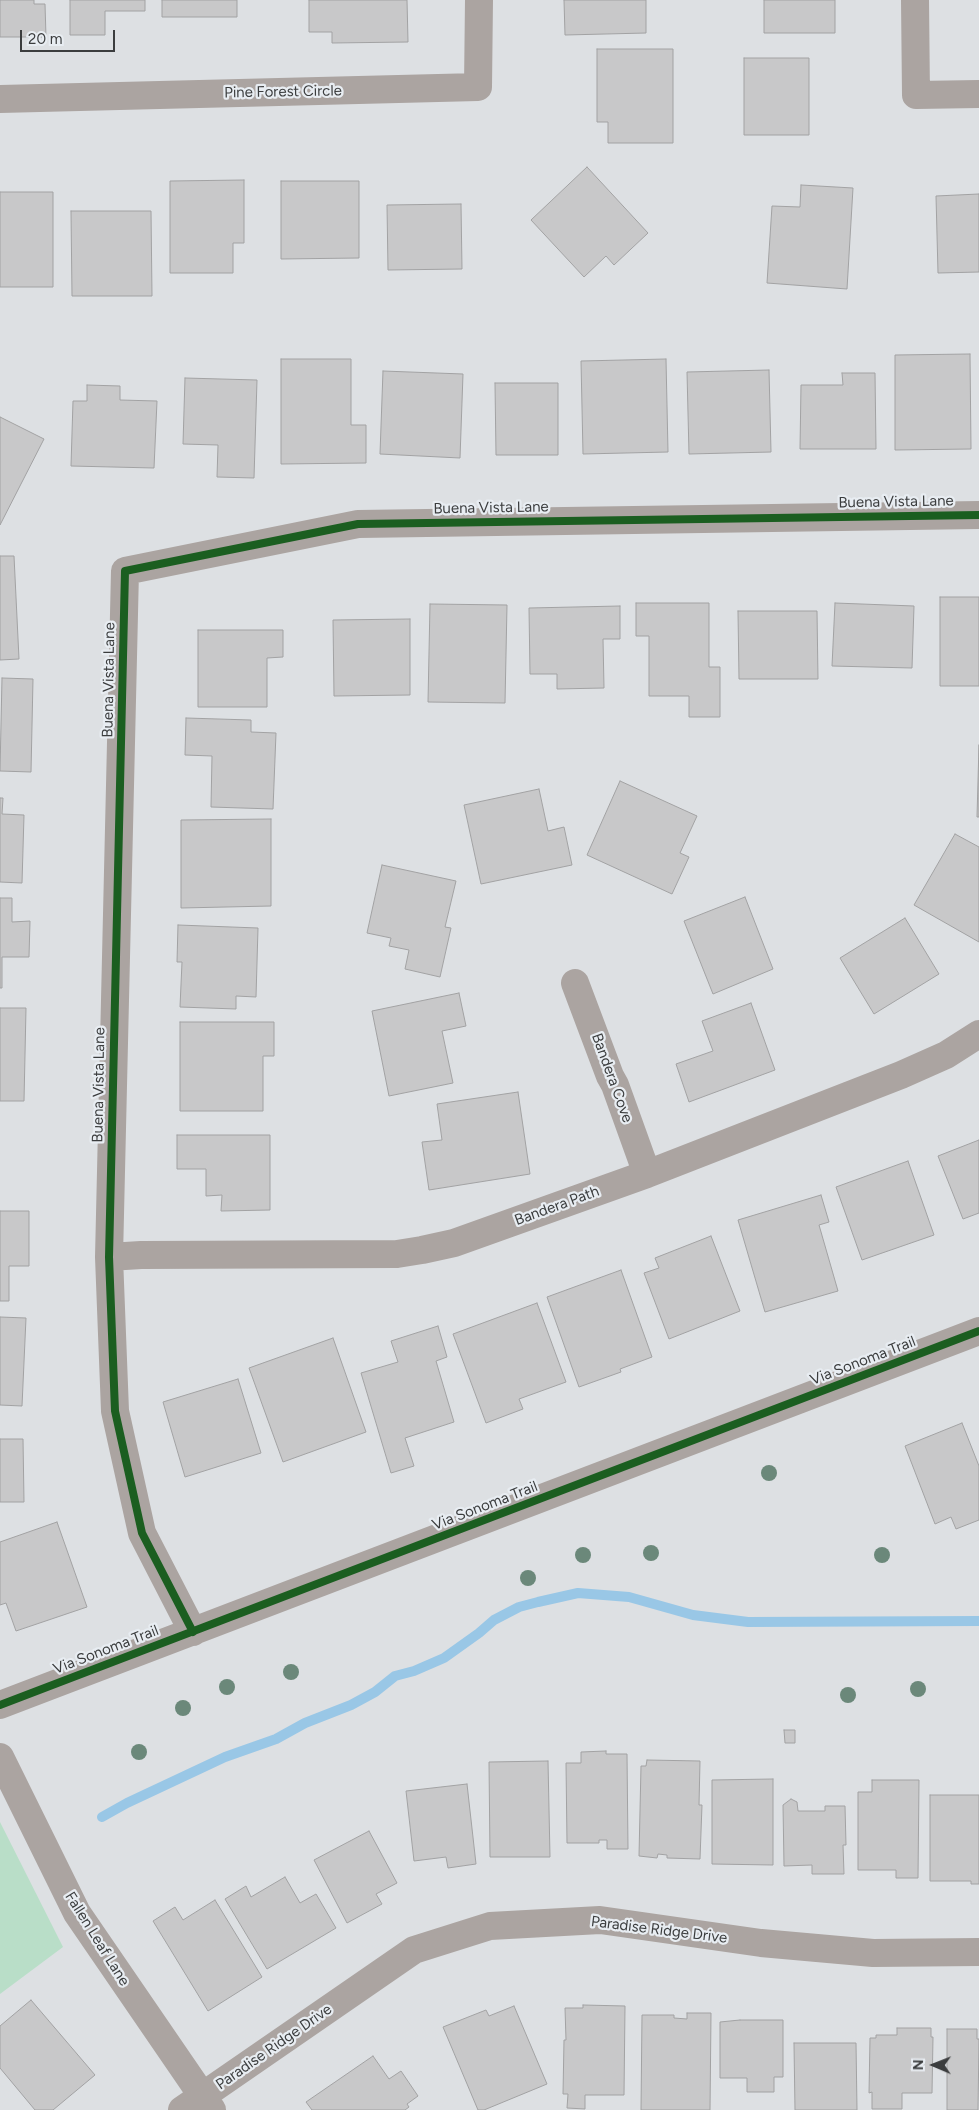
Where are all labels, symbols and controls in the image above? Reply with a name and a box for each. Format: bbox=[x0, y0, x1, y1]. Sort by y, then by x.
scale bar bbox=[22, 20, 118, 52]
text: 20 m bbox=[28, 30, 62, 48]
street label: Pine Forest Circle bbox=[224, 82, 342, 102]
street label: Buena Vista Lane bbox=[838, 492, 954, 512]
street label: Buena Vista Lane bbox=[433, 498, 549, 518]
street label: Buena Vista Lane bbox=[99, 622, 119, 738]
street label: Buena Vista Lane bbox=[89, 1027, 109, 1143]
street label: Bandera Cove bbox=[588, 1031, 636, 1125]
street label: Bandera Path bbox=[512, 1182, 602, 1230]
street label: Via Sonoma Trail bbox=[808, 1333, 918, 1389]
street label: Via Sonoma Trail bbox=[430, 1478, 540, 1534]
street label: Via Sonoma Trail bbox=[51, 1622, 161, 1678]
street label: Fallen Leaf Lane bbox=[61, 1889, 133, 1989]
street label: Paradise Ridge Drive bbox=[590, 1913, 728, 1947]
street label: Paradise Ridge Drive bbox=[213, 2000, 335, 2094]
north arrow bbox=[909, 2040, 959, 2090]
text: N bbox=[910, 2059, 927, 2070]

